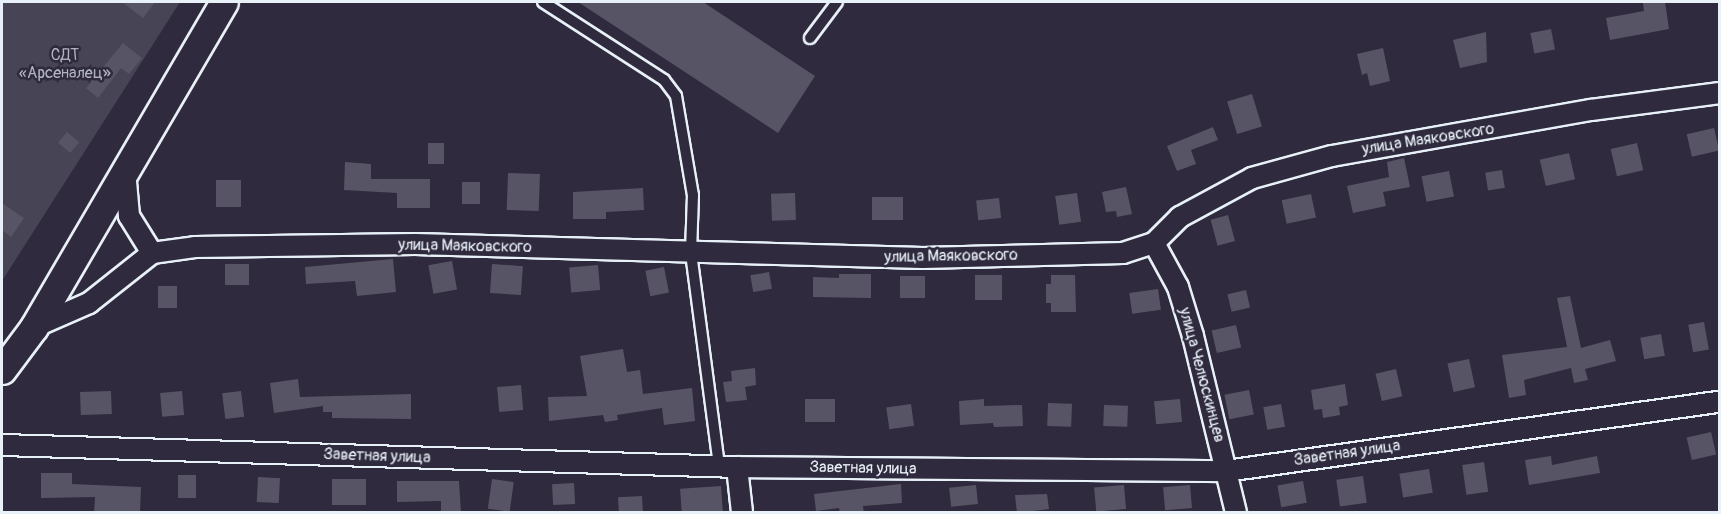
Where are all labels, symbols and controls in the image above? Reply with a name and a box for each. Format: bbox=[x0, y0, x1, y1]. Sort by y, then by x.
park label: СДТ «Арсеналец» bbox=[19, 45, 111, 83]
street label: улица Маяковского bbox=[1361, 119, 1495, 159]
street label: улица Маяковского bbox=[398, 235, 532, 257]
street label: улица Маяковского bbox=[884, 245, 1018, 267]
street label: улица Челюскинцев bbox=[1175, 305, 1229, 445]
street label: Заветная улица bbox=[1293, 436, 1401, 470]
street label: Заветная улица bbox=[323, 445, 431, 467]
street label: Заветная улица bbox=[809, 457, 917, 479]

